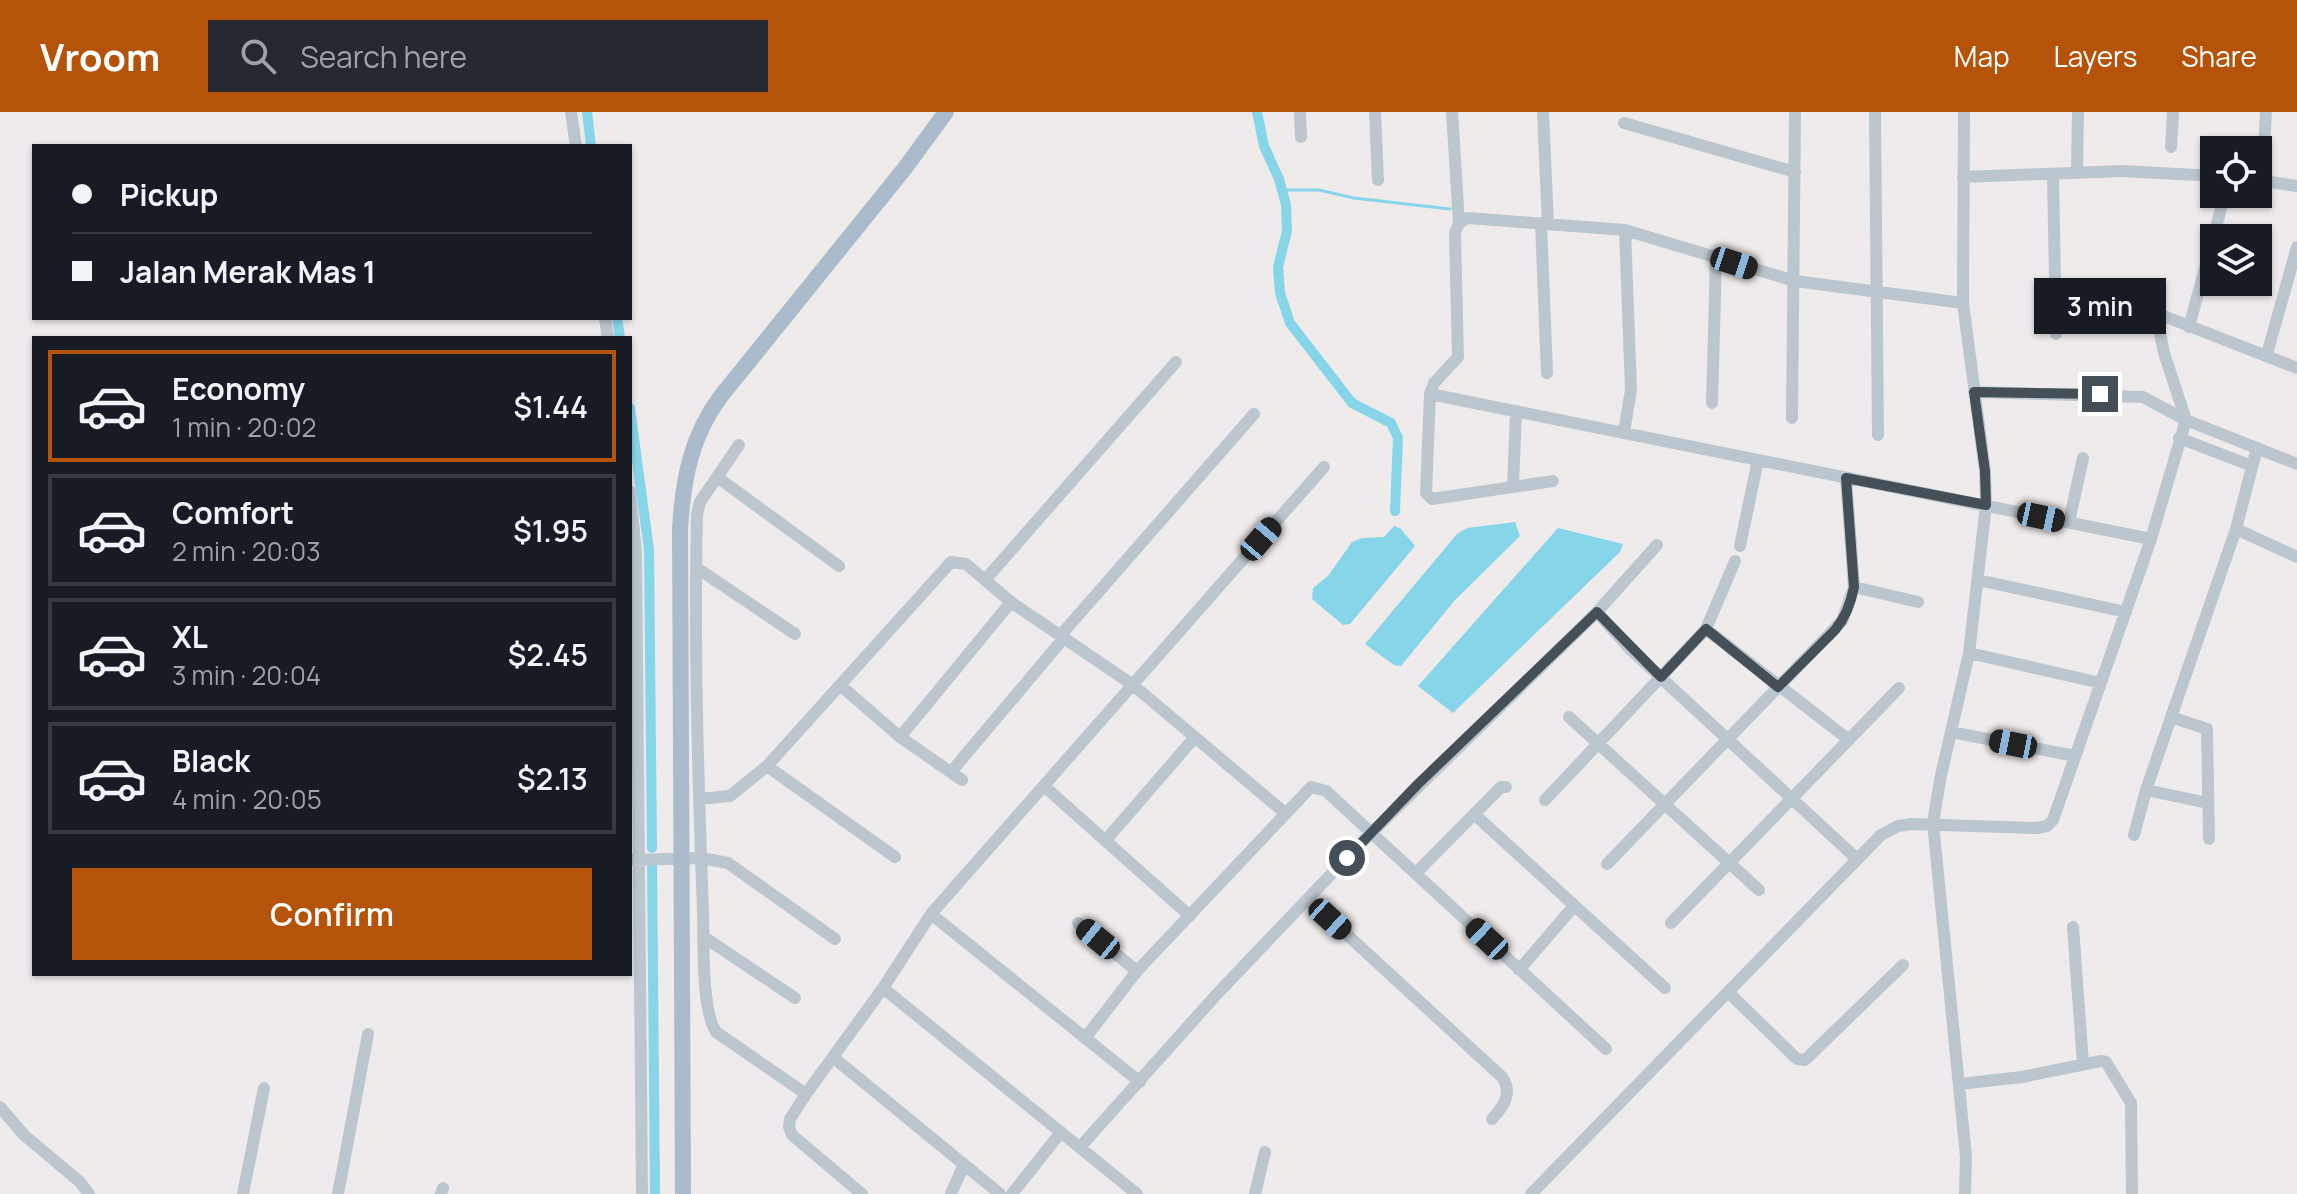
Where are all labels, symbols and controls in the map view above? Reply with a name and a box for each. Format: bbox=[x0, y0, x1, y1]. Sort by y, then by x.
search box bbox=[208, 20, 768, 92]
text: Vroom bbox=[40, 30, 160, 82]
icon: search bbox=[236, 34, 280, 78]
text: Search here bbox=[300, 36, 467, 77]
text: Map bbox=[1954, 37, 2010, 75]
text: Layers bbox=[2054, 37, 2137, 75]
text: Share bbox=[2181, 37, 2257, 75]
map controls bbox=[2200, 136, 2272, 296]
button: locate bbox=[2200, 136, 2272, 208]
text: Pickup bbox=[120, 174, 218, 215]
button: layers bbox=[2200, 224, 2272, 296]
car bbox=[1707, 244, 1761, 282]
text: Jalan Merak Mas 1 bbox=[120, 251, 376, 292]
callout: 3 min bbox=[2034, 278, 2166, 334]
text: 3 min bbox=[2067, 288, 2133, 324]
text: Economy bbox=[172, 368, 305, 409]
icon: car bbox=[76, 370, 148, 442]
route end bbox=[2082, 376, 2118, 412]
text: $1.44 bbox=[513, 386, 588, 427]
text: 1 min · 20:02 bbox=[172, 409, 316, 445]
text: Comfort bbox=[172, 492, 294, 533]
icon: car bbox=[76, 494, 148, 566]
car bbox=[2015, 500, 2067, 534]
text: $1.95 bbox=[513, 510, 588, 551]
car bbox=[1236, 513, 1286, 565]
text: 2 min · 20:03 bbox=[172, 533, 321, 569]
text: XL bbox=[172, 616, 208, 657]
icon: car bbox=[76, 618, 148, 690]
text: $2.45 bbox=[508, 634, 588, 675]
text: 3 min · 20:04 bbox=[172, 657, 321, 693]
car bbox=[1987, 728, 2039, 760]
text: Black bbox=[172, 740, 250, 781]
icon: car bbox=[76, 742, 148, 814]
text: $2.13 bbox=[517, 758, 588, 799]
text: 4 min · 20:05 bbox=[172, 781, 322, 817]
route start bbox=[1329, 840, 1365, 876]
button: Confirm bbox=[72, 868, 592, 960]
car bbox=[1304, 894, 1356, 944]
car bbox=[1461, 914, 1513, 964]
car bbox=[1072, 915, 1124, 963]

